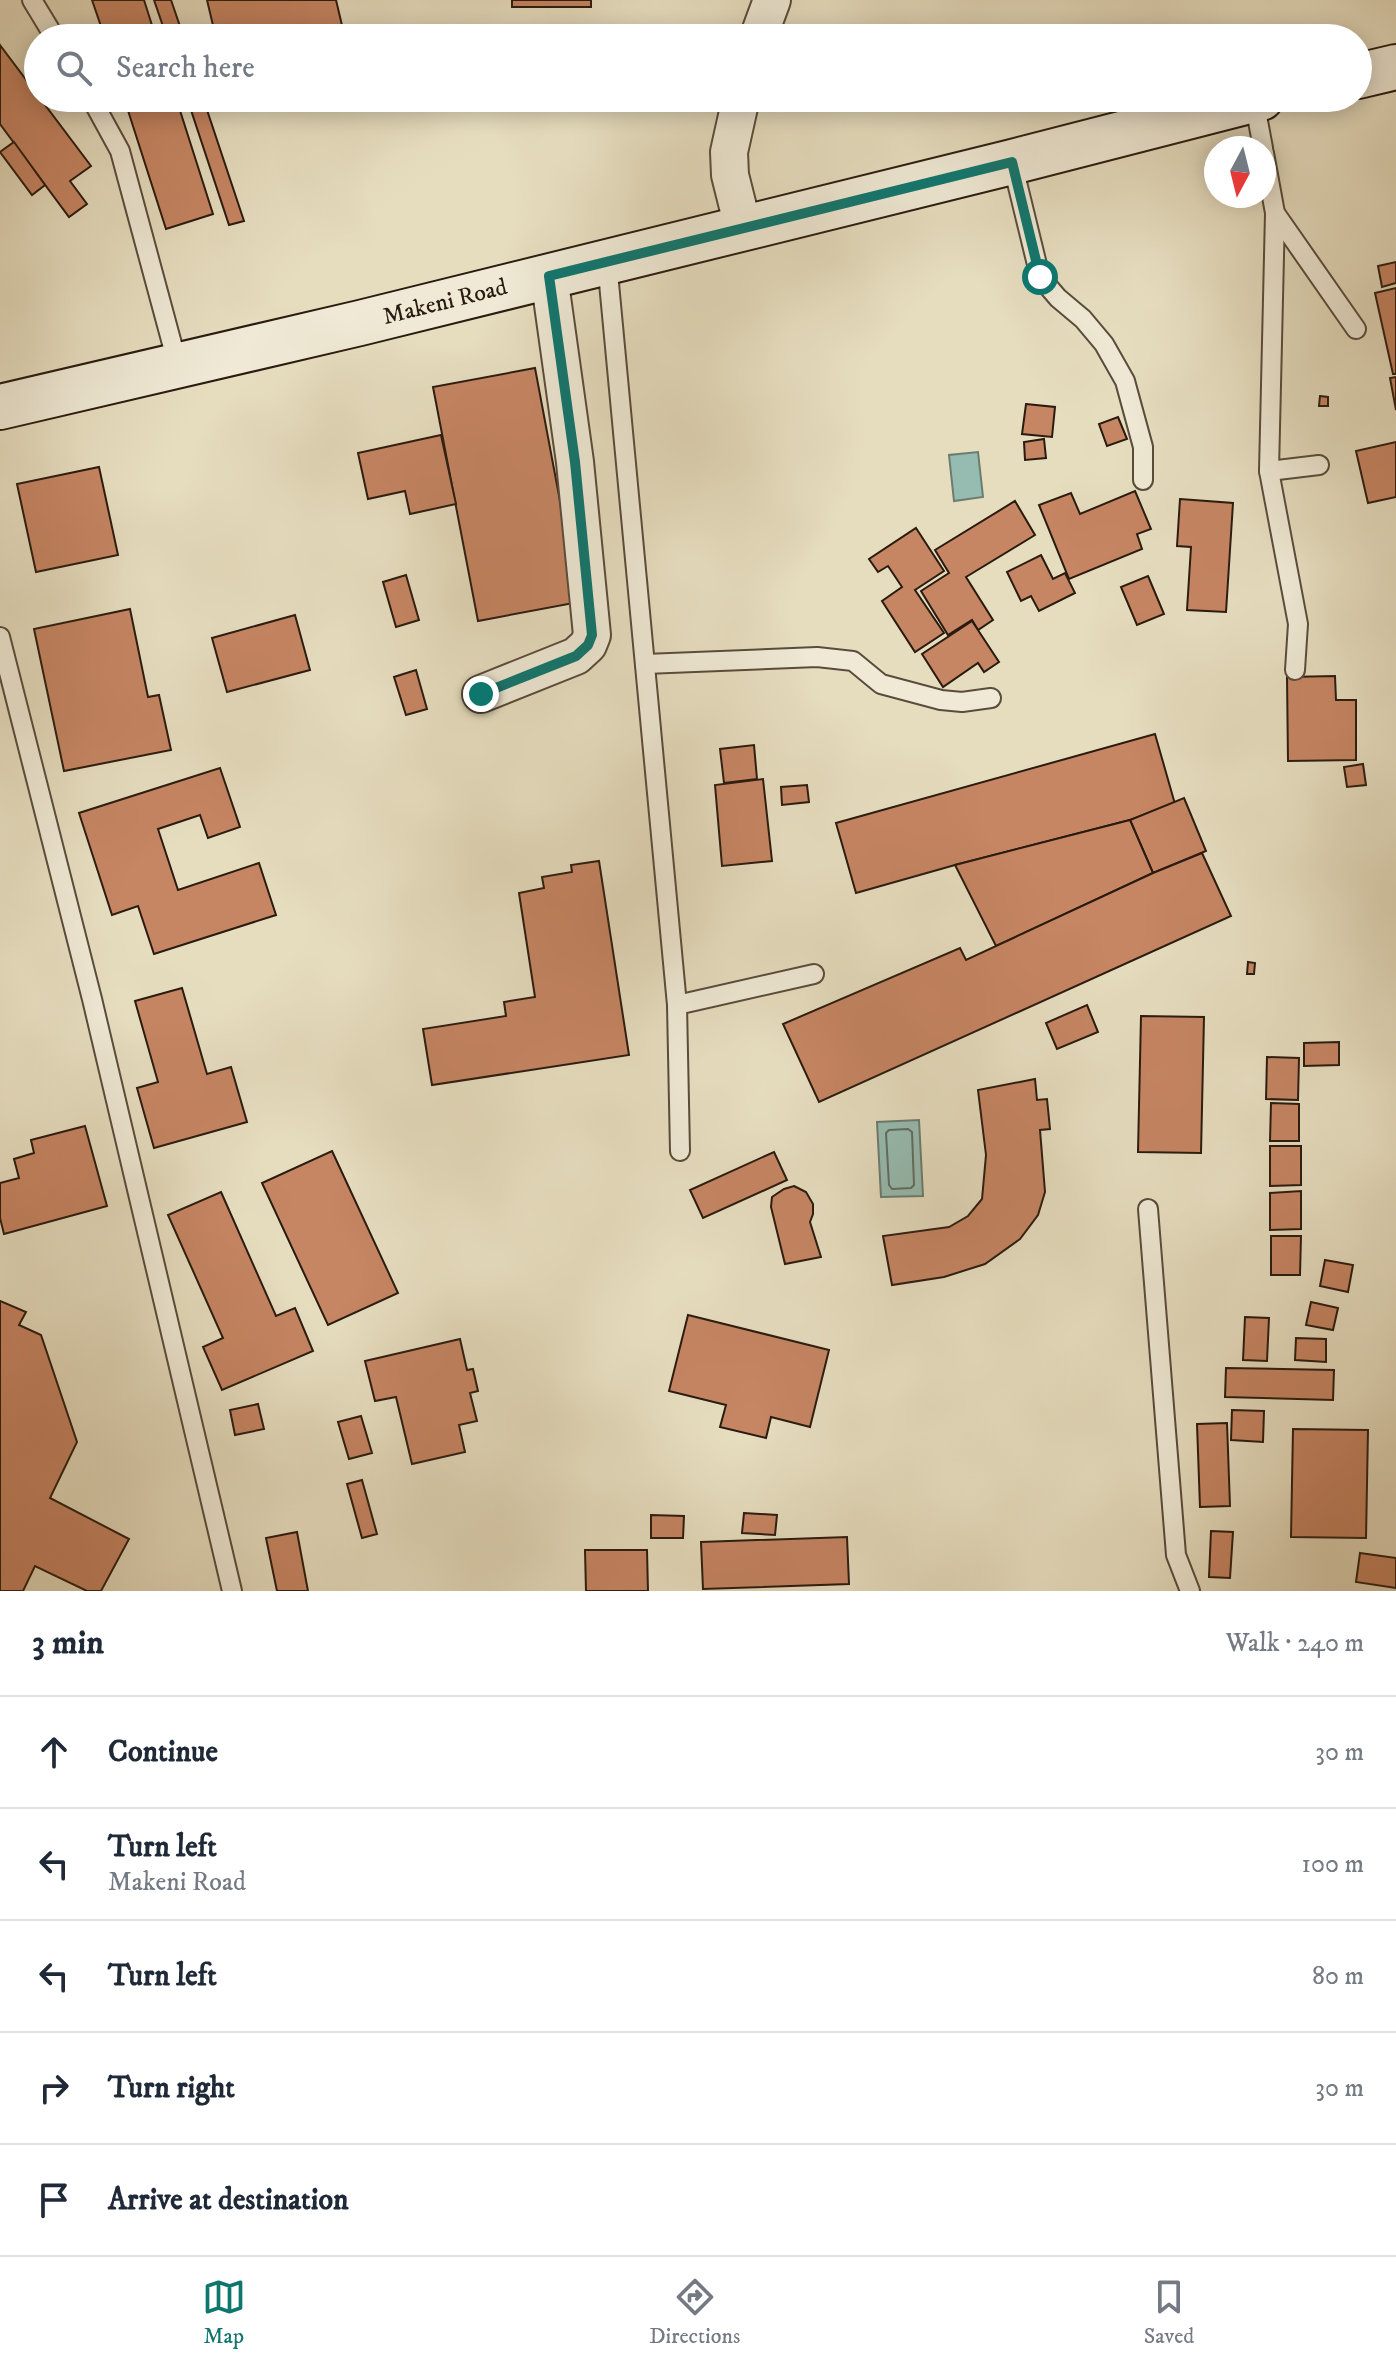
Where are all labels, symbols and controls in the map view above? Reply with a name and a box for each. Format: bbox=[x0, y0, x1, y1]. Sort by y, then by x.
search box bbox=[24, 24, 1372, 112]
icon: search bbox=[52, 46, 96, 90]
text: Search here bbox=[116, 50, 255, 87]
north arrow bbox=[1204, 136, 1276, 208]
route start bbox=[1022, 259, 1058, 295]
street label: Makeni Road bbox=[380, 272, 510, 332]
route end bbox=[463, 676, 499, 712]
text: 3 min bbox=[32, 1622, 104, 1664]
text: Walk · 240 m bbox=[1226, 1627, 1364, 1660]
icon: ahead bbox=[32, 1730, 76, 1774]
text: Continue bbox=[108, 1734, 218, 1771]
text: 30 m bbox=[1315, 1736, 1364, 1769]
text: Turn left bbox=[108, 1829, 217, 1866]
icon: left bbox=[32, 1842, 76, 1886]
text: 100 m bbox=[1301, 1848, 1364, 1881]
text: Makeni Road bbox=[108, 1866, 246, 1899]
icon: left bbox=[32, 1954, 76, 1998]
text: Turn left bbox=[108, 1958, 217, 1995]
text: 80 m bbox=[1312, 1960, 1364, 1993]
icon: right bbox=[32, 2066, 76, 2110]
text: Turn right bbox=[108, 2070, 235, 2107]
text: 30 m bbox=[1315, 2072, 1364, 2105]
icon: arrive bbox=[32, 2178, 76, 2222]
text: Arrive at destination bbox=[108, 2182, 349, 2219]
tab: Map bbox=[202, 2275, 246, 2350]
tab: Directions bbox=[649, 2275, 740, 2350]
tab: Saved bbox=[1144, 2275, 1194, 2350]

